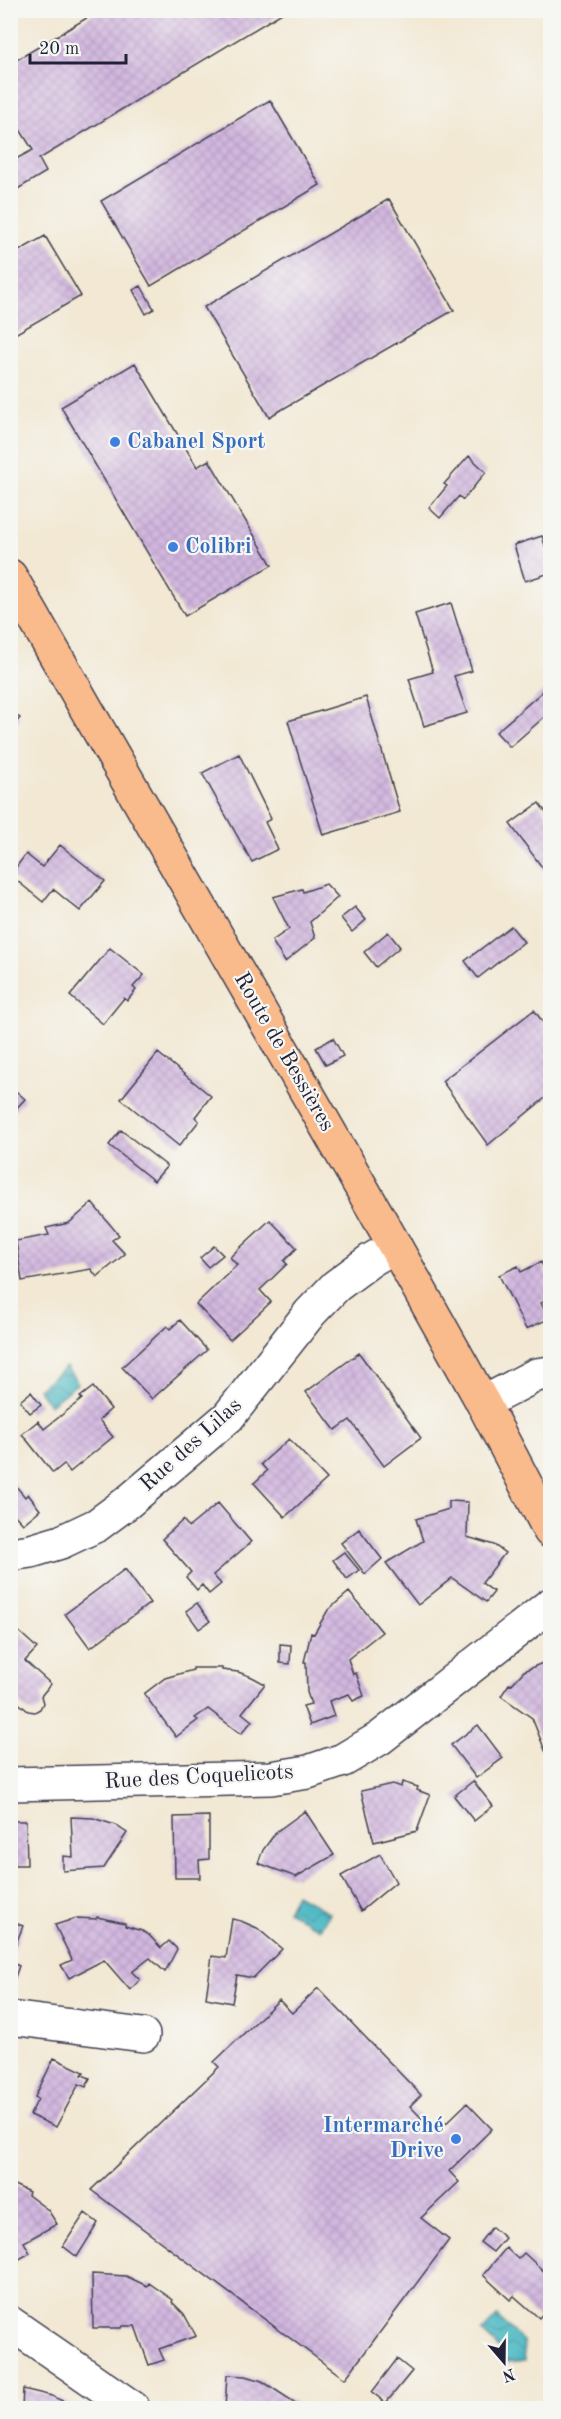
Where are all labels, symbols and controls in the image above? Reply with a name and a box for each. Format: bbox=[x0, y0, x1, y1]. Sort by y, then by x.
scale bar bbox=[30, 27, 126, 65]
text: 20 m bbox=[39, 40, 79, 58]
place label: Cabanel Sport bbox=[127, 431, 265, 453]
marker: Cabanel Sport bbox=[108, 435, 122, 449]
place label: Colibri bbox=[185, 536, 252, 558]
marker: Colibri bbox=[166, 540, 180, 554]
street label: Route de Bessières bbox=[230, 969, 338, 1135]
street label: Rue des Lilas bbox=[136, 1394, 246, 1496]
street label: Rue des Coquelicots bbox=[104, 1761, 294, 1793]
place label: Intermarché Drive bbox=[323, 2115, 444, 2162]
marker: Intermarché Drive bbox=[449, 2132, 463, 2146]
north arrow bbox=[474, 2332, 534, 2392]
text: N bbox=[499, 2365, 517, 2384]

